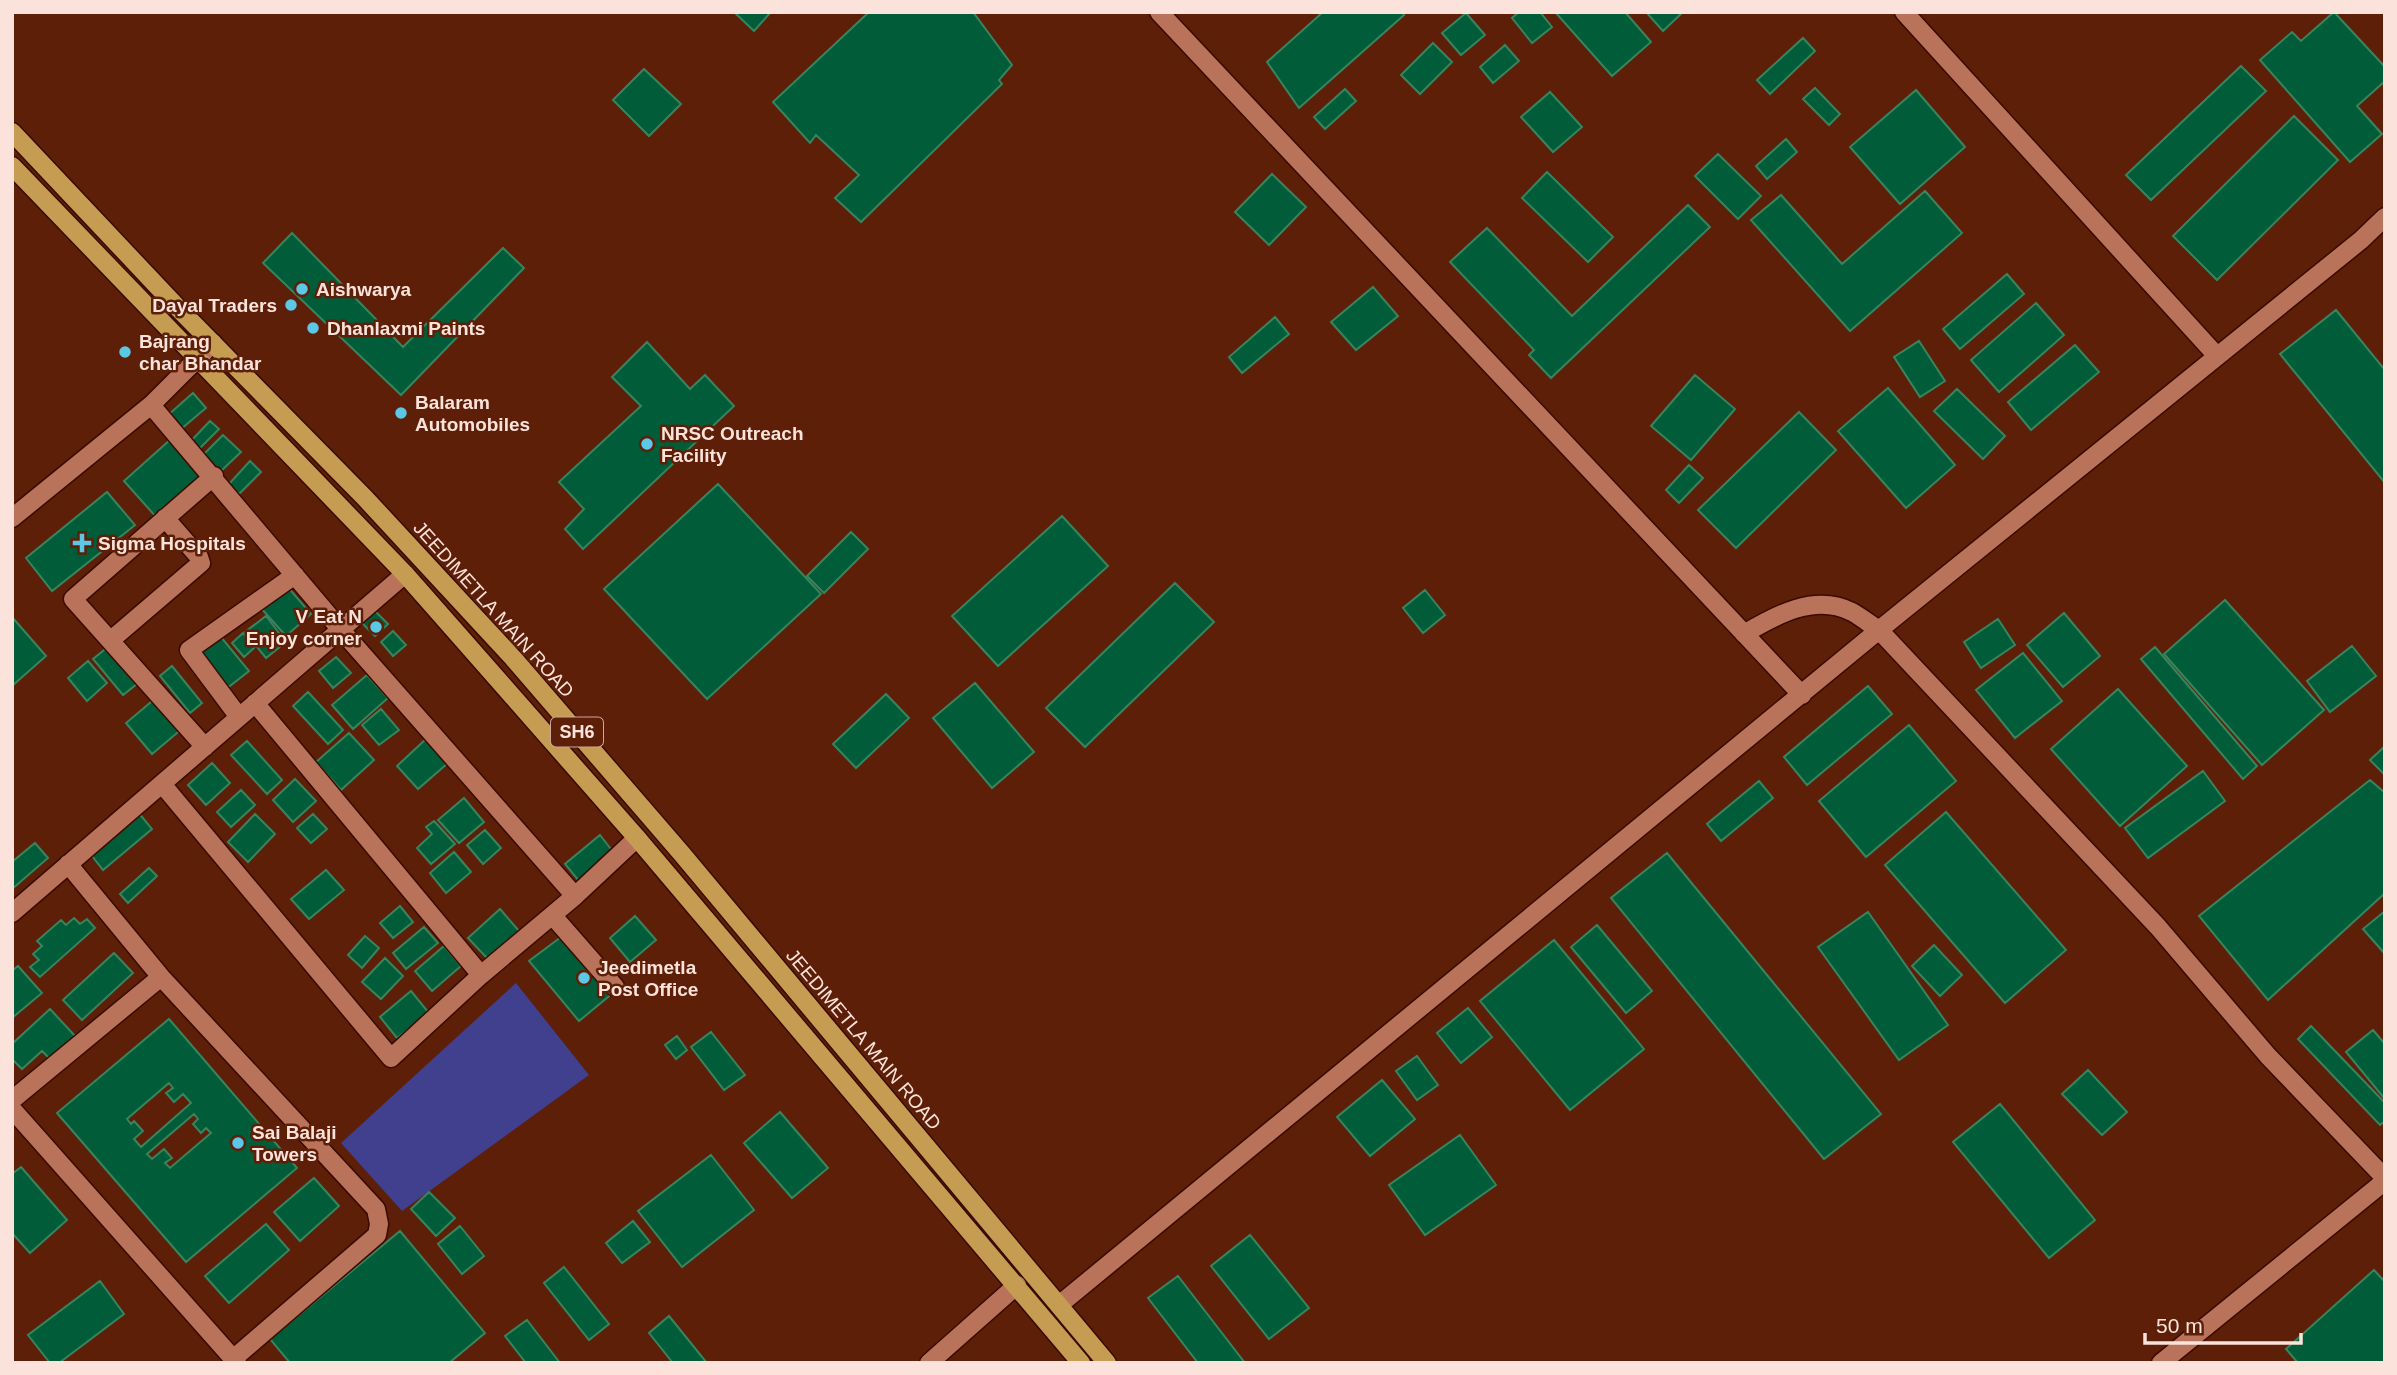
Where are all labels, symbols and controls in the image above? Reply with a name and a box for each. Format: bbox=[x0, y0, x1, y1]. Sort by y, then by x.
place label: Aishwarya bbox=[316, 279, 411, 300]
marker: Aishwarya bbox=[294, 281, 310, 297]
place label: Dayal Traders bbox=[152, 295, 277, 316]
marker: Dayal Traders bbox=[283, 297, 299, 313]
place label: Dhanlaxmi Paints bbox=[327, 318, 485, 339]
marker: Dhanlaxmi Paints bbox=[305, 320, 321, 336]
place label: Bajrang char Bhandar bbox=[139, 331, 262, 374]
marker: Bajrang char Bhandar bbox=[117, 344, 133, 360]
place label: Balaram Automobiles bbox=[415, 392, 530, 435]
marker: Balaram Automobiles bbox=[393, 405, 409, 421]
place label: NRSC Outreach Facility bbox=[661, 423, 804, 466]
marker: NRSC Outreach Facility bbox=[639, 436, 655, 452]
street label: JEEDIMETLA MAIN ROAD bbox=[409, 517, 578, 701]
marker: Sigma Hospitals bbox=[72, 533, 92, 553]
place label: Sigma Hospitals bbox=[98, 533, 246, 554]
place label: V Eat N Enjoy corner bbox=[246, 606, 363, 649]
marker: V Eat N Enjoy corner bbox=[368, 619, 384, 635]
road number: SH6 bbox=[551, 718, 603, 746]
street label: JEEDIMETLA MAIN ROAD bbox=[782, 945, 945, 1134]
place label: Jeedimetla Post Office bbox=[598, 957, 698, 1000]
marker: Jeedimetla Post Office bbox=[576, 970, 592, 986]
place label: Sai Balaji Towers bbox=[252, 1122, 337, 1165]
marker: Sai Balaji Towers bbox=[230, 1135, 246, 1151]
scale bar bbox=[2145, 1302, 2301, 1346]
text: 50 m bbox=[2156, 1314, 2203, 1337]

